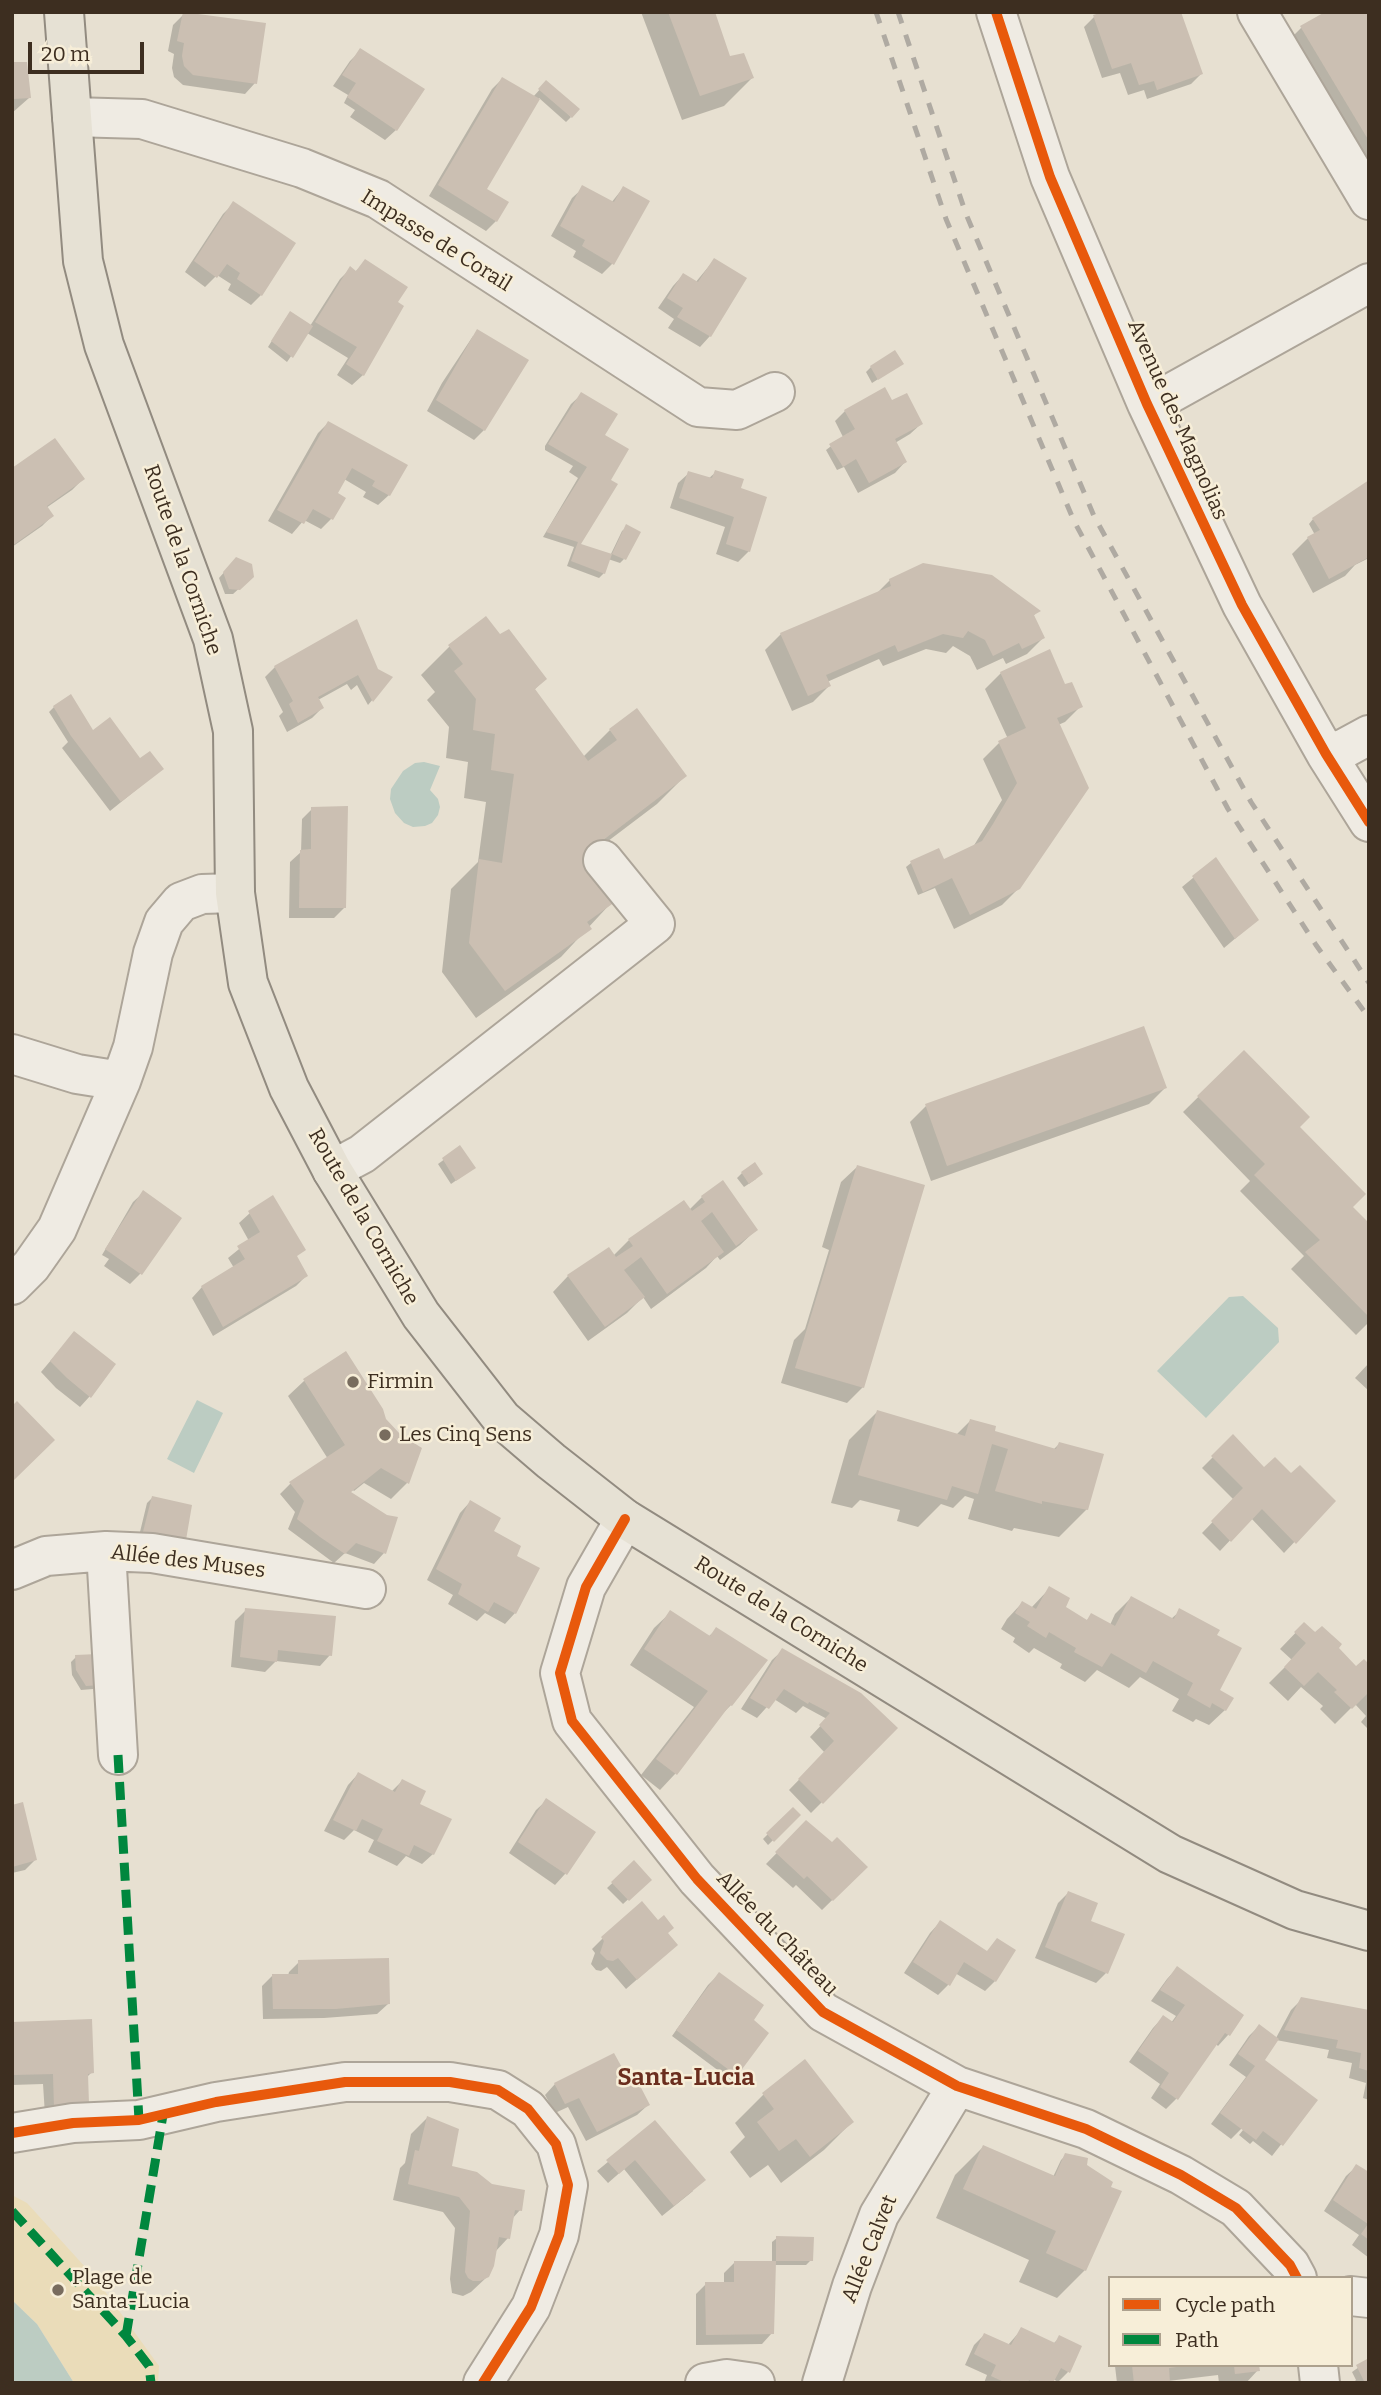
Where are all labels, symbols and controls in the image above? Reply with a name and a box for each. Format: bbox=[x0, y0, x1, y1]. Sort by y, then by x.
scale bar bbox=[32, 28, 147, 72]
text: 20 m bbox=[41, 41, 90, 67]
street label: Impasse de Corail bbox=[356, 185, 516, 297]
street label: Avenue des Magnolias bbox=[1121, 316, 1233, 524]
street label: Route de la Corniche bbox=[138, 462, 226, 658]
street label: Route de la Corniche bbox=[302, 1124, 424, 1310]
place label: Firmin bbox=[367, 1369, 433, 1395]
marker: Firmin bbox=[345, 1374, 361, 1390]
place label: Les Cinq Sens bbox=[399, 1422, 532, 1448]
marker: Les Cinq Sens bbox=[377, 1427, 393, 1443]
street label: Allée des Muses bbox=[109, 1540, 267, 1584]
street label: Route de la Corniche bbox=[690, 1551, 872, 1679]
street label: Allée du Château bbox=[711, 1866, 843, 2002]
district label: Santa-Lucia bbox=[617, 2064, 755, 2092]
street label: Allée Calvet bbox=[837, 2191, 903, 2307]
place label: Plage de Santa-Lucia bbox=[72, 2265, 190, 2315]
legend bbox=[1108, 2276, 1353, 2367]
marker: Plage de Santa-Lucia bbox=[50, 2282, 66, 2298]
text: Cycle path bbox=[1175, 2292, 1275, 2318]
text: Path bbox=[1175, 2327, 1219, 2353]

